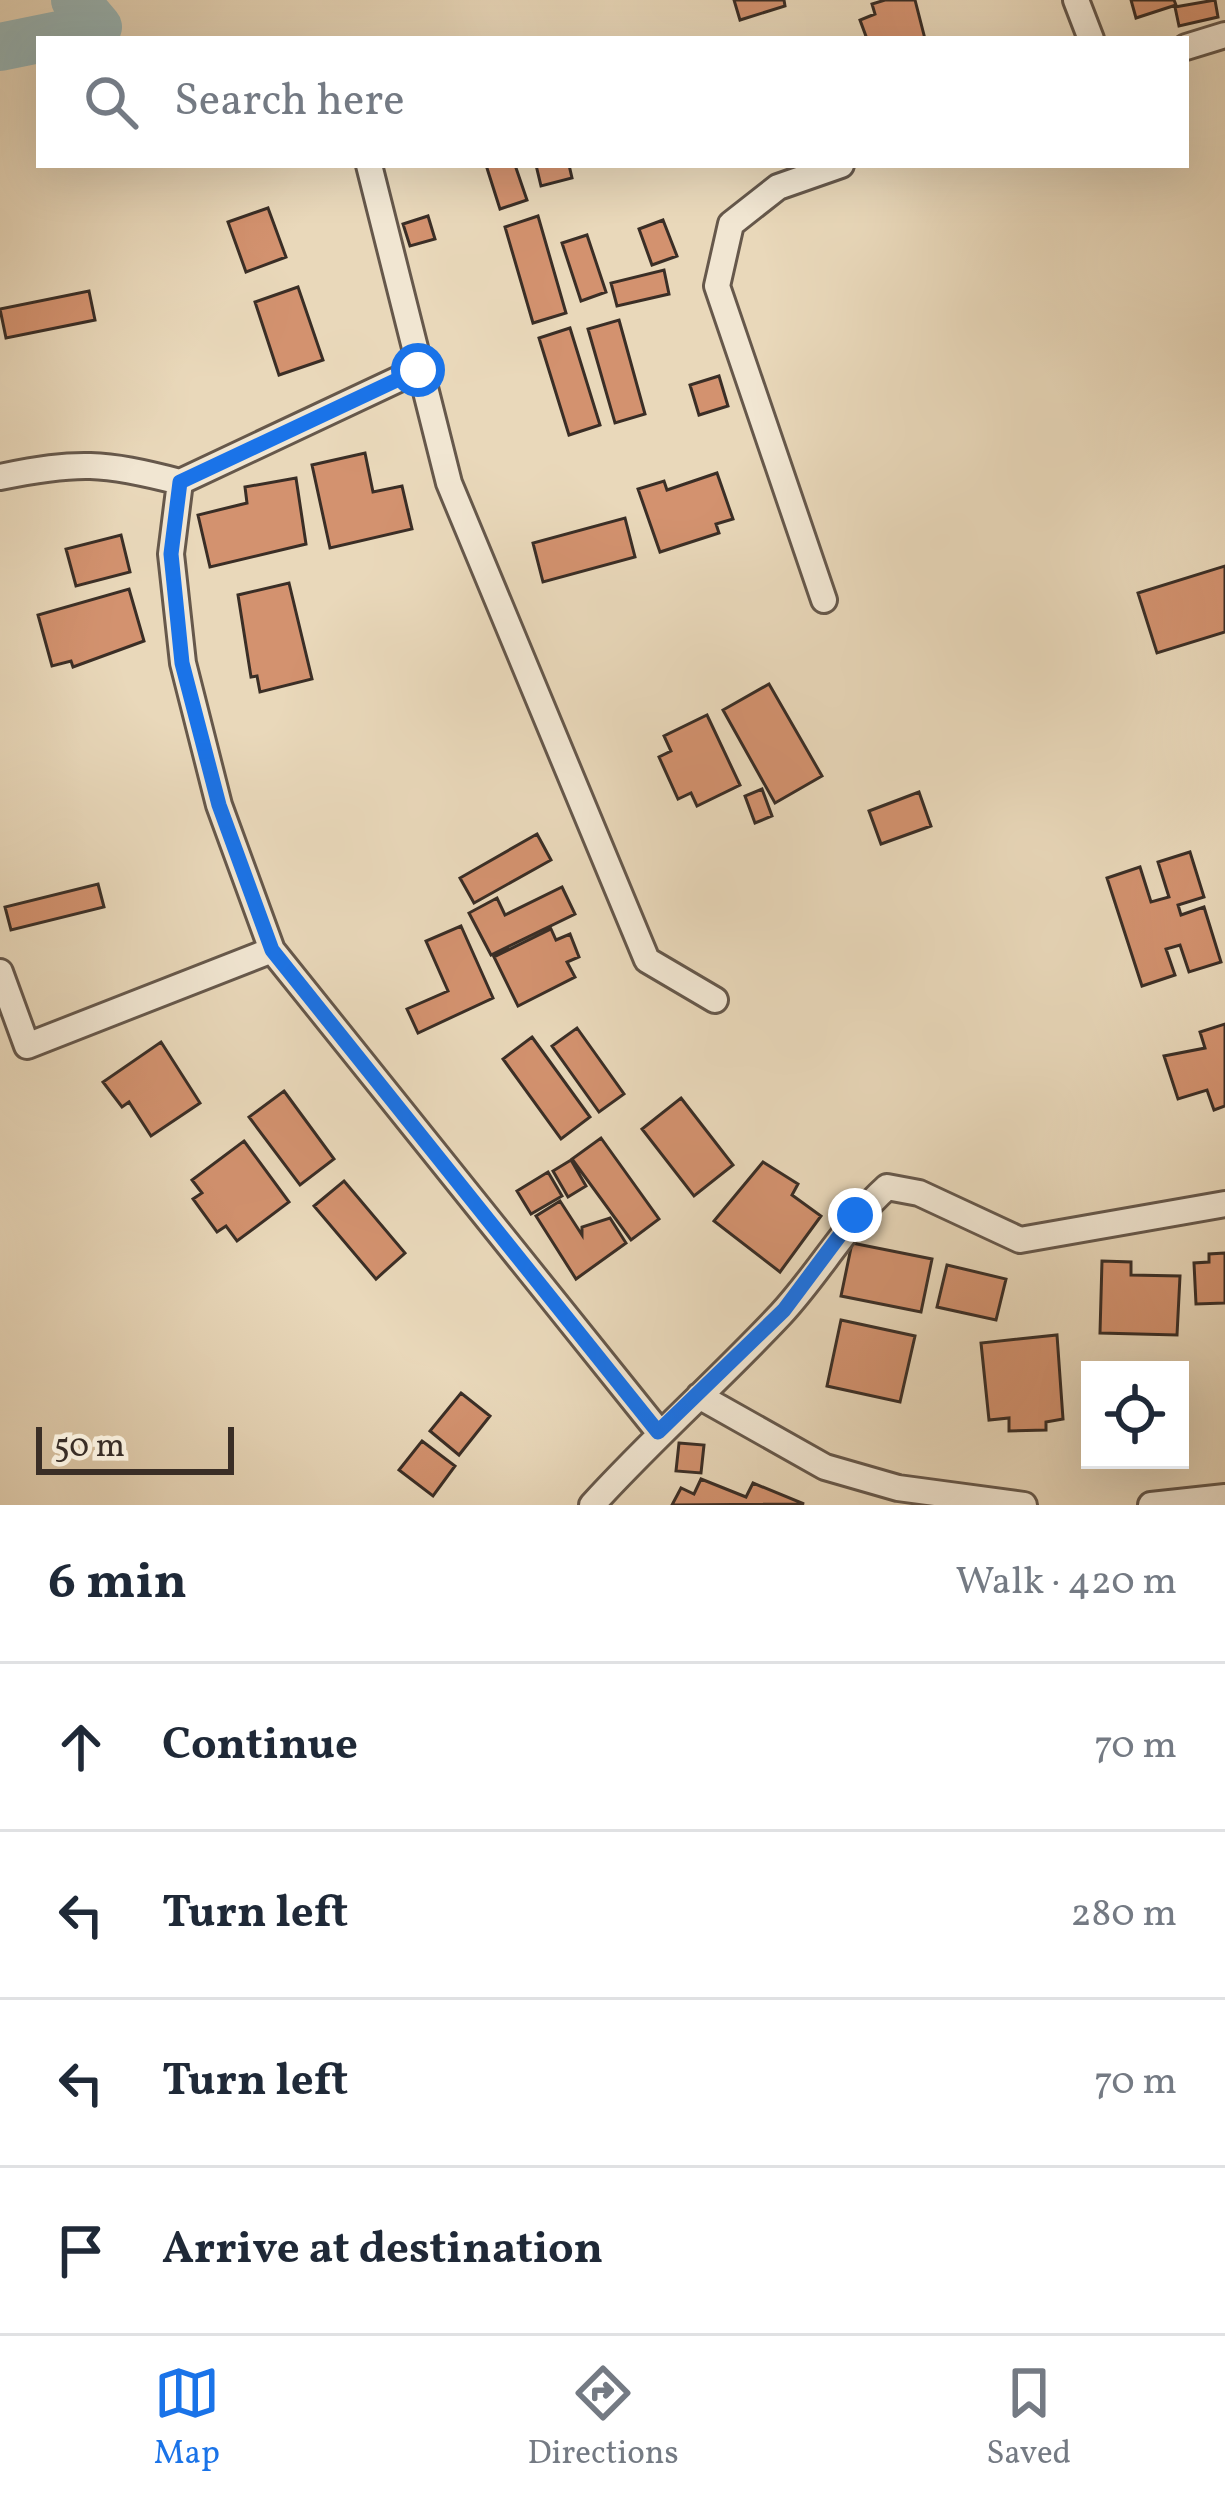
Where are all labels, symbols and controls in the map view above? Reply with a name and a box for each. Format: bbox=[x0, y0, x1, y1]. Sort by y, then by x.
search box bbox=[36, 36, 1189, 168]
icon: search bbox=[78, 69, 144, 135]
text: Search here bbox=[174, 71, 405, 134]
route start bbox=[391, 343, 445, 397]
route end bbox=[828, 1188, 882, 1242]
map controls bbox=[1081, 1361, 1189, 1469]
button: locate bbox=[1081, 1361, 1189, 1469]
scale bar bbox=[36, 1421, 234, 1474]
text: 50 m bbox=[54, 1425, 125, 1471]
text: 6 min bbox=[48, 1548, 187, 1619]
text: Walk · 420 m bbox=[955, 1556, 1177, 1610]
icon: ahead bbox=[48, 1714, 114, 1780]
text: Continue bbox=[162, 1715, 358, 1778]
text: 70 m bbox=[1094, 1720, 1177, 1774]
icon: left bbox=[48, 1882, 114, 1948]
text: Turn left bbox=[162, 1883, 348, 1946]
text: 280 m bbox=[1070, 1888, 1177, 1942]
icon: left bbox=[48, 2050, 114, 2116]
text: Turn left bbox=[162, 2051, 348, 2114]
text: 70 m bbox=[1094, 2056, 1177, 2110]
icon: arrive bbox=[48, 2218, 114, 2284]
text: Arrive at destination bbox=[162, 2219, 603, 2282]
tab: Map bbox=[154, 2360, 220, 2478]
tab: Directions bbox=[527, 2360, 679, 2478]
tab: Saved bbox=[986, 2360, 1071, 2478]

